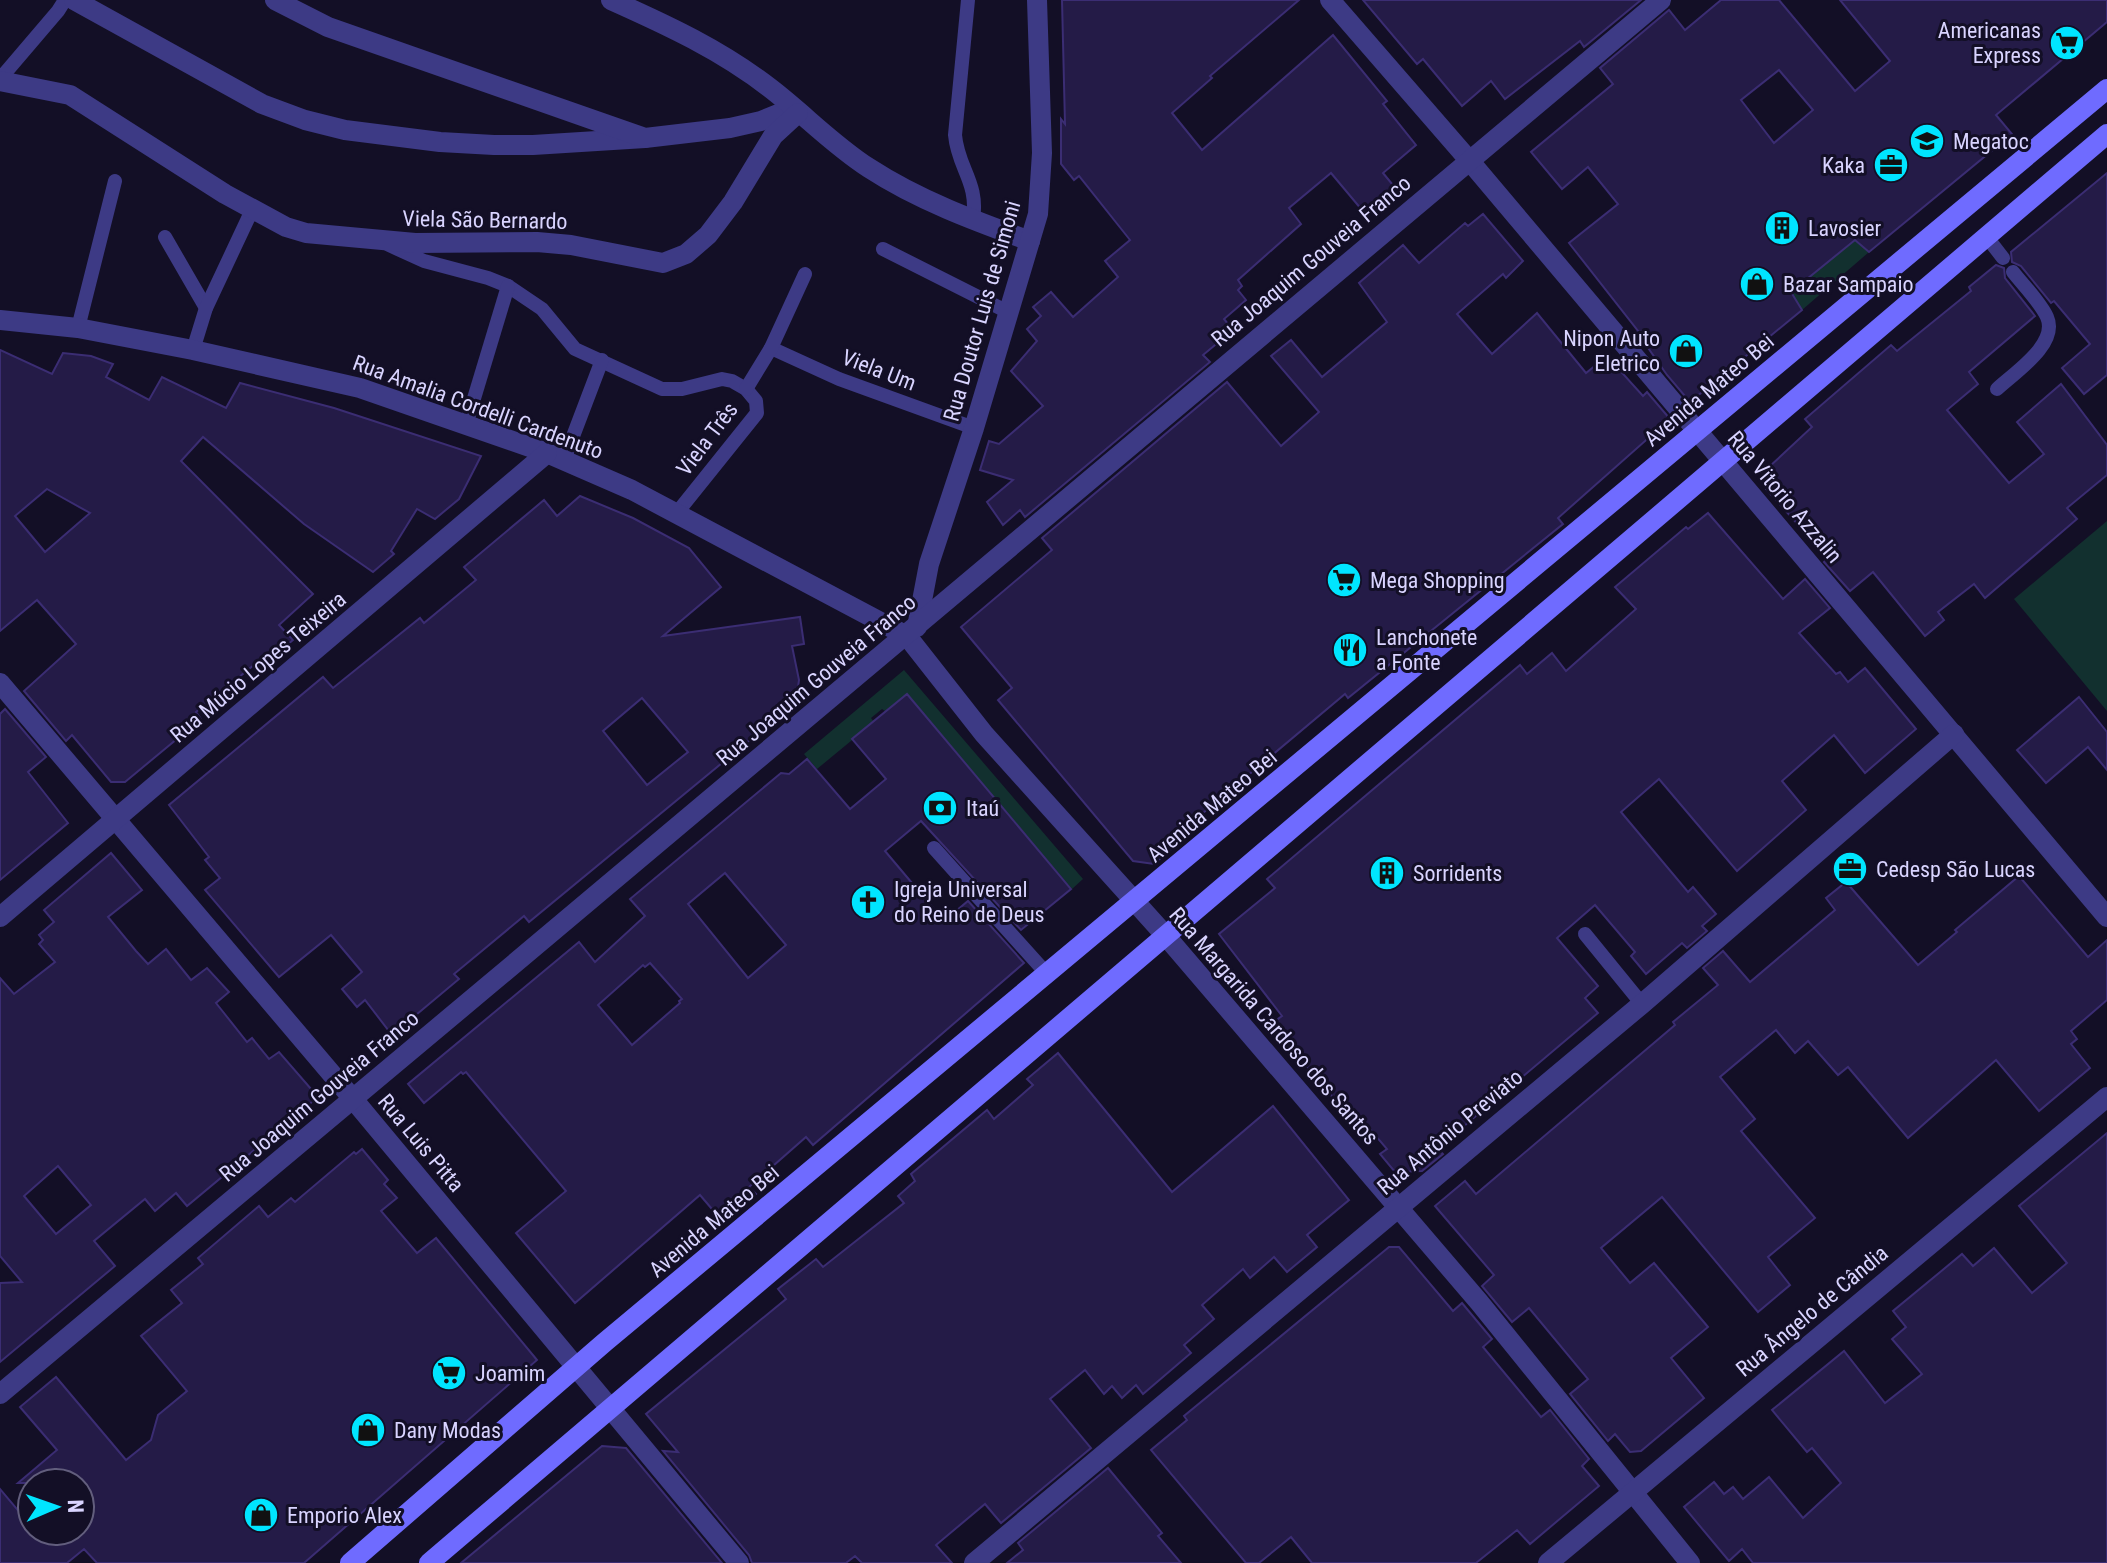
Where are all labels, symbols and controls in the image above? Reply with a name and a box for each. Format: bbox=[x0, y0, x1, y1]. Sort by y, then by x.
place label: Americanas Express bbox=[1938, 18, 2041, 68]
supermarket icon: Americanas Express bbox=[2048, 24, 2086, 62]
school or university icon: Megatoc bbox=[1908, 122, 1946, 160]
place label: Megatoc bbox=[1953, 129, 2029, 154]
office icon: Kaka bbox=[1872, 146, 1910, 184]
place label: Kaka bbox=[1822, 153, 1865, 178]
street label: Rua Joaquim Gouveia Franco bbox=[1206, 170, 1416, 352]
street label: Rua Doutor Luis de Simoni bbox=[939, 198, 1025, 424]
street label: Viela São Bernardo bbox=[402, 206, 568, 234]
building icon: Lavosier bbox=[1763, 209, 1801, 247]
place label: Lavosier bbox=[1808, 216, 1882, 241]
shop icon: Bazar Sampaio bbox=[1738, 265, 1776, 303]
place label: Bazar Sampaio bbox=[1783, 272, 1914, 297]
place label: Nipon Auto Eletrico bbox=[1563, 326, 1660, 376]
street label: Avenida Mateo Bei bbox=[1639, 329, 1779, 451]
shop icon: Nipon Auto Eletrico bbox=[1667, 332, 1705, 370]
street label: Viela Um bbox=[838, 344, 920, 396]
street label: Rua Amalia Cordelli Cardenuto bbox=[350, 350, 606, 464]
street label: Viela Três bbox=[671, 397, 743, 481]
street label: Rua Vitorio Azzalin bbox=[1723, 426, 1847, 568]
supermarket icon: Mega Shopping bbox=[1325, 561, 1363, 599]
place label: Mega Shopping bbox=[1370, 568, 1505, 593]
street label: Rua Múcio Lopes Teixeira bbox=[165, 586, 351, 748]
street label: Rua Joaquim Gouveia Franco bbox=[711, 589, 921, 771]
place label: Lanchonete a Fonte bbox=[1376, 625, 1477, 675]
restaurant icon: Lanchonete a Fonte bbox=[1331, 631, 1369, 669]
street label: Avenida Mateo Bei bbox=[1142, 745, 1282, 867]
bank icon: Itaú bbox=[921, 789, 959, 827]
place label: Itaú bbox=[966, 796, 999, 821]
office icon: Cedesp São Lucas bbox=[1831, 850, 1869, 888]
building icon: Sorridents bbox=[1368, 854, 1406, 892]
place label: Cedesp São Lucas bbox=[1876, 857, 2035, 882]
place label: Sorridents bbox=[1413, 861, 1502, 886]
place label: Igreja Universal do Reino de Deus bbox=[894, 877, 1045, 927]
church icon: Igreja Universal do Reino de Deus bbox=[849, 883, 887, 921]
street label: Rua Margarida Cardoso dos Santos bbox=[1164, 902, 1384, 1150]
street label: Rua Joaquim Gouveia Franco bbox=[214, 1005, 424, 1187]
street label: Rua Antônio Previato bbox=[1372, 1064, 1528, 1200]
street label: Rua Luis Pitta bbox=[373, 1089, 469, 1197]
street label: Avenida Mateo Bei bbox=[644, 1160, 784, 1282]
street label: Rua Ângelo de Cândia bbox=[1731, 1240, 1893, 1382]
supermarket icon: Joamim bbox=[430, 1354, 468, 1392]
place label: Joamim bbox=[475, 1361, 545, 1386]
shop icon: Dany Modas bbox=[349, 1411, 387, 1449]
place label: Dany Modas bbox=[394, 1418, 501, 1443]
north arrow bbox=[16, 1467, 96, 1547]
shop icon: Emporio Alex bbox=[242, 1496, 280, 1534]
text: N bbox=[63, 1499, 88, 1513]
place label: Emporio Alex bbox=[287, 1503, 402, 1528]

